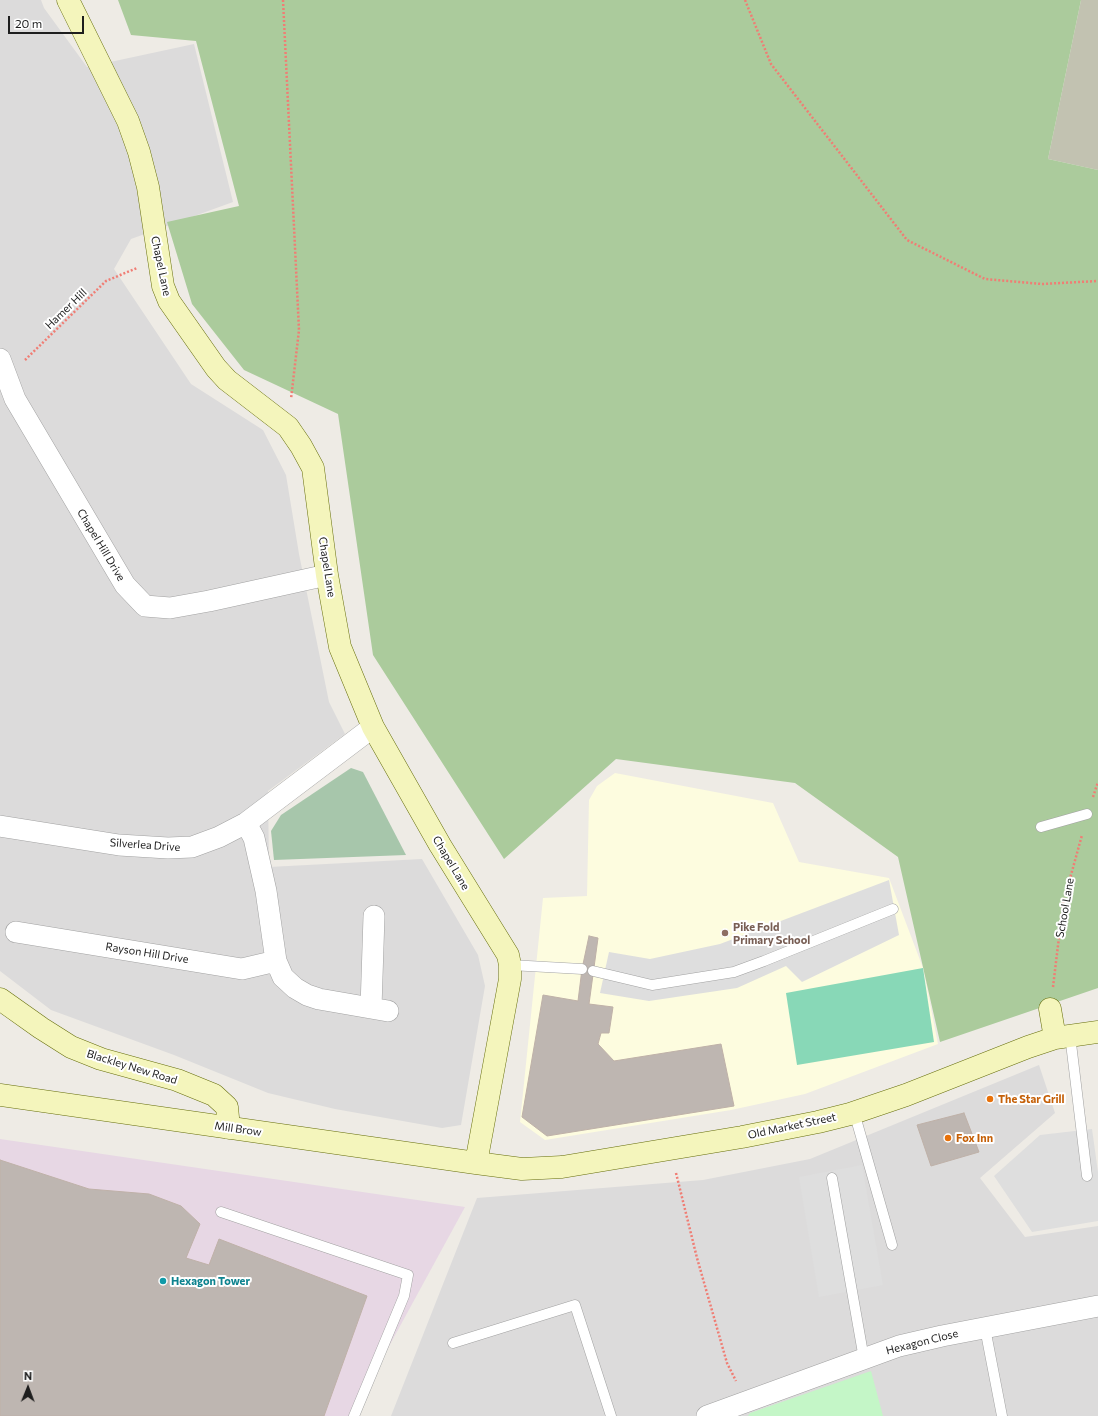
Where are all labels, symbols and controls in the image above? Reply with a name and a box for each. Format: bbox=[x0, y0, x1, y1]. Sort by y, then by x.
scale bar bbox=[10, 8, 86, 34]
text: 20 m bbox=[15, 16, 42, 30]
street label: Chapel Lane bbox=[148, 235, 174, 297]
street label: Hamer Hill bbox=[43, 286, 89, 332]
street label: Chapel Hill Drive bbox=[74, 506, 128, 584]
street label: Chapel Lane bbox=[316, 536, 338, 598]
street label: Chapel Lane bbox=[430, 833, 472, 893]
street label: Silverlea Drive bbox=[109, 836, 181, 854]
street label: School Lane bbox=[1053, 877, 1077, 939]
place label: Pike Fold Primary School bbox=[733, 920, 810, 946]
marker: Pike Fold Primary School bbox=[720, 928, 730, 938]
street label: Rayson Hill Drive bbox=[105, 940, 189, 966]
street label: Blackley New Road bbox=[85, 1047, 179, 1087]
place label: The Star Grill bbox=[998, 1092, 1065, 1106]
marker: The Star Grill bbox=[985, 1094, 995, 1104]
street label: Old Market Street bbox=[747, 1110, 837, 1142]
street label: Mill Brow bbox=[214, 1119, 262, 1139]
place label: Fox Inn bbox=[956, 1131, 993, 1145]
marker: Fox Inn bbox=[943, 1133, 953, 1143]
place label: Hexagon Tower bbox=[171, 1274, 250, 1288]
marker: Hexagon Tower bbox=[158, 1276, 168, 1286]
street label: Hexagon Close bbox=[884, 1327, 960, 1357]
north arrow bbox=[8, 1368, 48, 1408]
text: N bbox=[24, 1369, 32, 1382]

